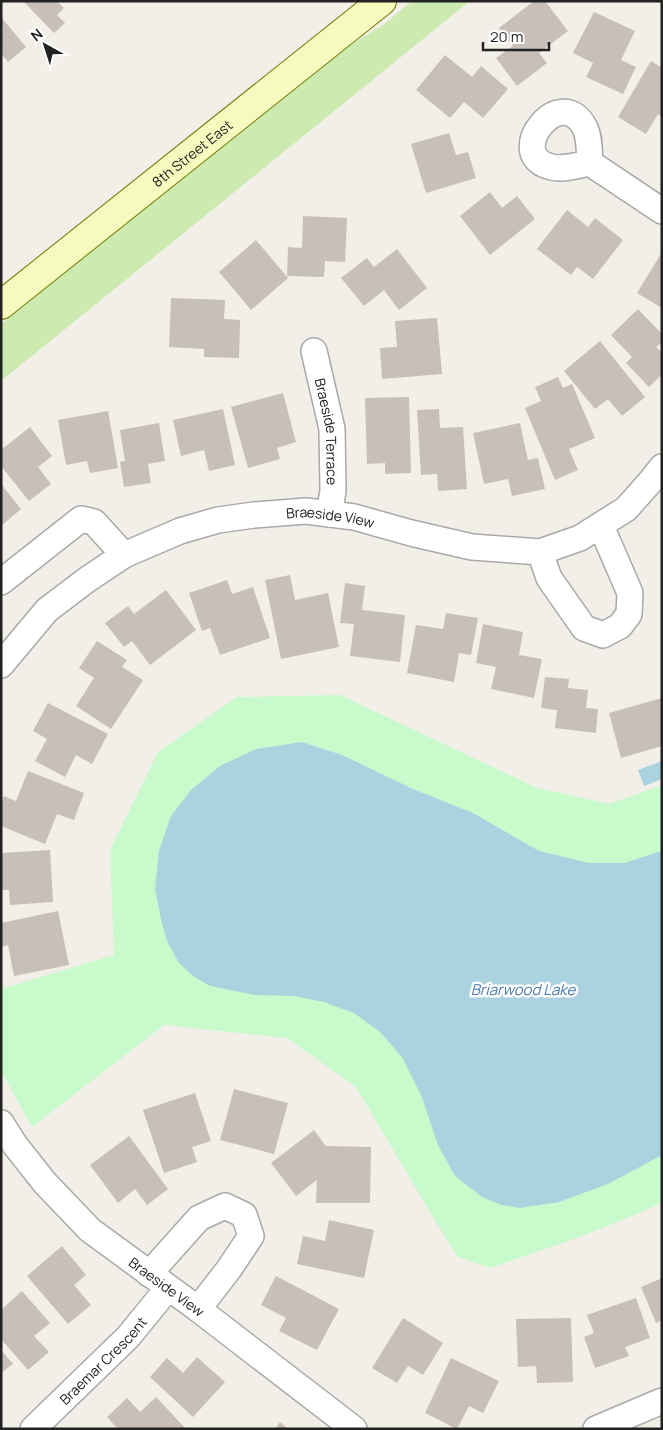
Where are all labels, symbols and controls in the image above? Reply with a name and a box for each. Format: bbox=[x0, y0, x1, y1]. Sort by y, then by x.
north arrow bbox=[20, 20, 70, 70]
scale bar bbox=[483, 20, 549, 52]
text: N bbox=[27, 24, 46, 45]
text: 20 m bbox=[490, 26, 523, 47]
street label: 8th Street East bbox=[148, 115, 236, 191]
street label: Braeside Terrace bbox=[311, 376, 342, 485]
street label: Braeside View bbox=[285, 501, 377, 532]
water label: Briarwood Lake bbox=[471, 979, 577, 1000]
street label: Braeside View bbox=[125, 1252, 209, 1321]
street label: Braemar Crescent bbox=[55, 1312, 151, 1408]

